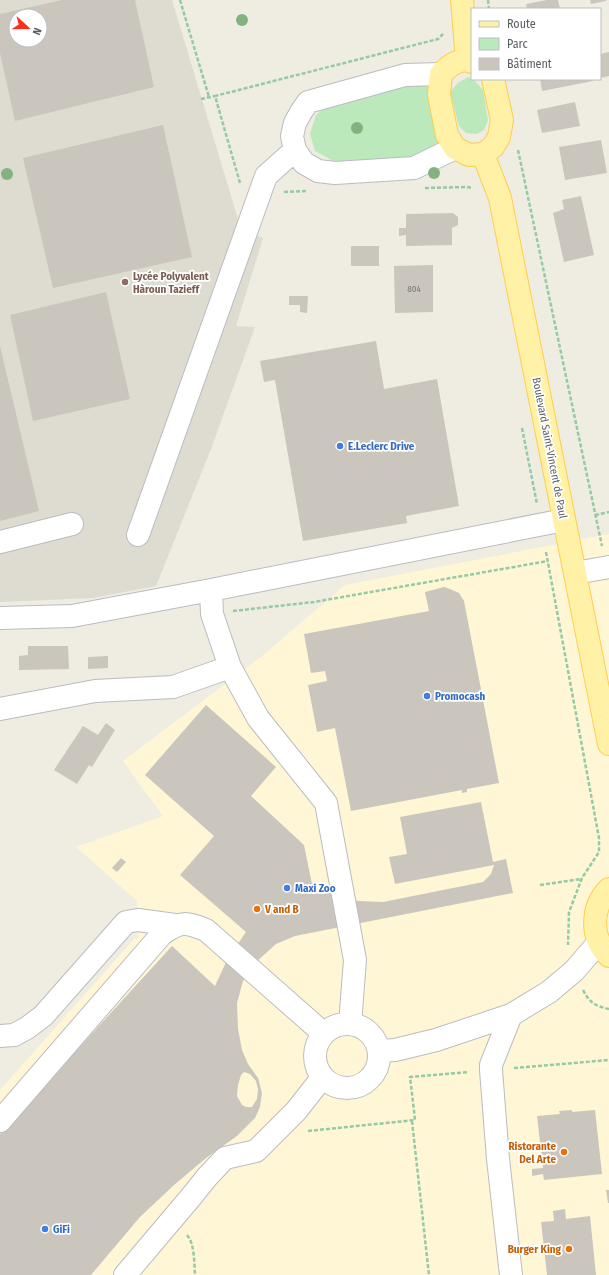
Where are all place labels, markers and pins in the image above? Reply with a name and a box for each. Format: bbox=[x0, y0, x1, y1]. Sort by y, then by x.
place label: Lycée Polyvalent Hàroun Tazieff bbox=[133, 270, 209, 296]
marker: Lycée Polyvalent Hàroun Tazieff bbox=[120, 277, 130, 287]
place label: E.Leclerc Drive bbox=[348, 440, 415, 453]
marker: E.Leclerc Drive bbox=[335, 441, 345, 451]
place label: Promocash bbox=[435, 690, 486, 703]
marker: Promocash bbox=[422, 691, 432, 701]
place label: Maxi Zoo bbox=[295, 882, 336, 895]
marker: Maxi Zoo bbox=[282, 883, 292, 893]
place label: V and B bbox=[264, 903, 299, 916]
marker: V and B bbox=[252, 904, 262, 914]
place label: Ristorante Del Arte bbox=[508, 1140, 556, 1166]
marker: Ristorante Del Arte bbox=[559, 1147, 569, 1157]
place label: GiFi bbox=[53, 1223, 70, 1236]
marker: GiFi bbox=[40, 1224, 50, 1234]
place label: Burger King bbox=[508, 1243, 562, 1256]
marker: Burger King bbox=[564, 1244, 574, 1254]

